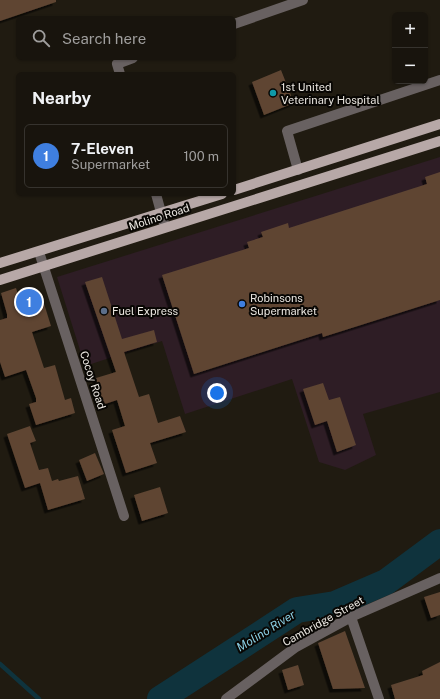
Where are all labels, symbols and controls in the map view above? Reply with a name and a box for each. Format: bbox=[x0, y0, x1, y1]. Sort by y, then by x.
map controls bbox=[392, 12, 428, 84]
button: + bbox=[392, 12, 428, 48]
search box bbox=[16, 16, 236, 60]
icon: search bbox=[30, 27, 52, 49]
text: Search here bbox=[62, 30, 146, 47]
button: − bbox=[392, 48, 428, 84]
place label: 1st United Veterinary Hospital bbox=[281, 81, 380, 106]
text: Nearby bbox=[32, 88, 91, 108]
marker: 1st United Veterinary Hospital bbox=[268, 88, 278, 98]
text: 7-Eleven bbox=[71, 140, 134, 157]
text: 1 bbox=[43, 149, 49, 164]
text: 100 m bbox=[183, 149, 219, 164]
text: Supermarket bbox=[71, 157, 150, 172]
street label: Molino Road bbox=[127, 202, 191, 232]
pin: 1 bbox=[16, 287, 42, 317]
place label: Robinsons Supermarket bbox=[250, 292, 317, 317]
marker: Robinsons Supermarket bbox=[237, 299, 247, 309]
place label: Fuel Express bbox=[112, 305, 178, 317]
marker: Fuel Express bbox=[99, 306, 109, 316]
street label: Cocoy Road bbox=[78, 349, 108, 411]
your location bbox=[207, 383, 227, 403]
street label: Cambridge Street bbox=[280, 594, 366, 648]
water label: Molino River bbox=[234, 607, 298, 655]

